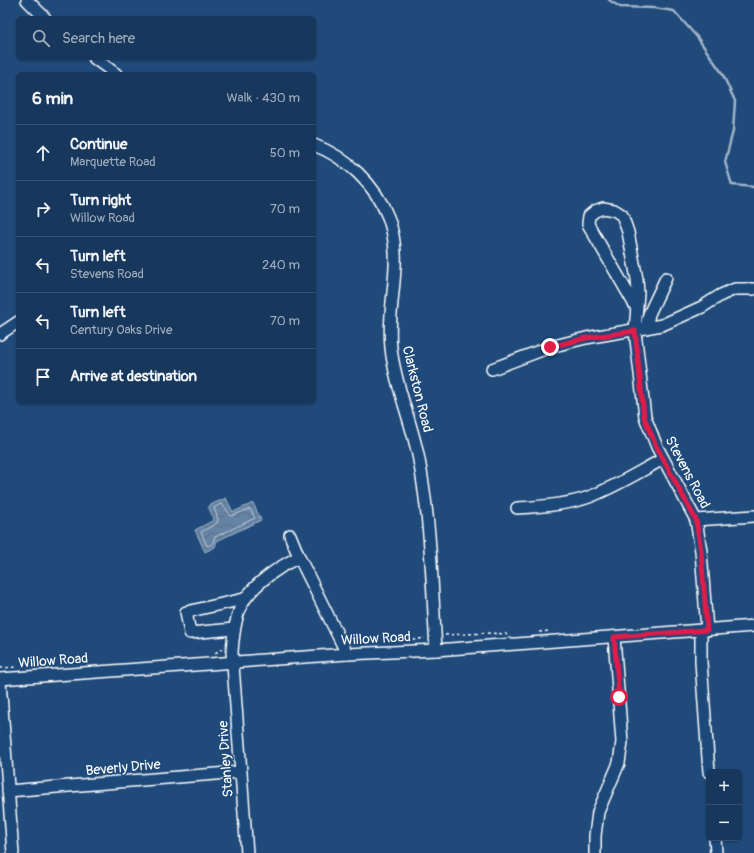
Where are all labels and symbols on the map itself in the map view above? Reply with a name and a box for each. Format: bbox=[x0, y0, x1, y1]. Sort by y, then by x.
route end bbox=[541, 338, 559, 356]
street label: Clarkston Road bbox=[399, 344, 437, 434]
street label: Stevens Road bbox=[661, 433, 714, 511]
street label: Willow Road bbox=[341, 628, 412, 649]
street label: Willow Road bbox=[18, 650, 89, 671]
route start bbox=[610, 688, 628, 706]
street label: Stanley Drive bbox=[214, 720, 237, 798]
street label: Beverly Drive bbox=[85, 756, 161, 779]

